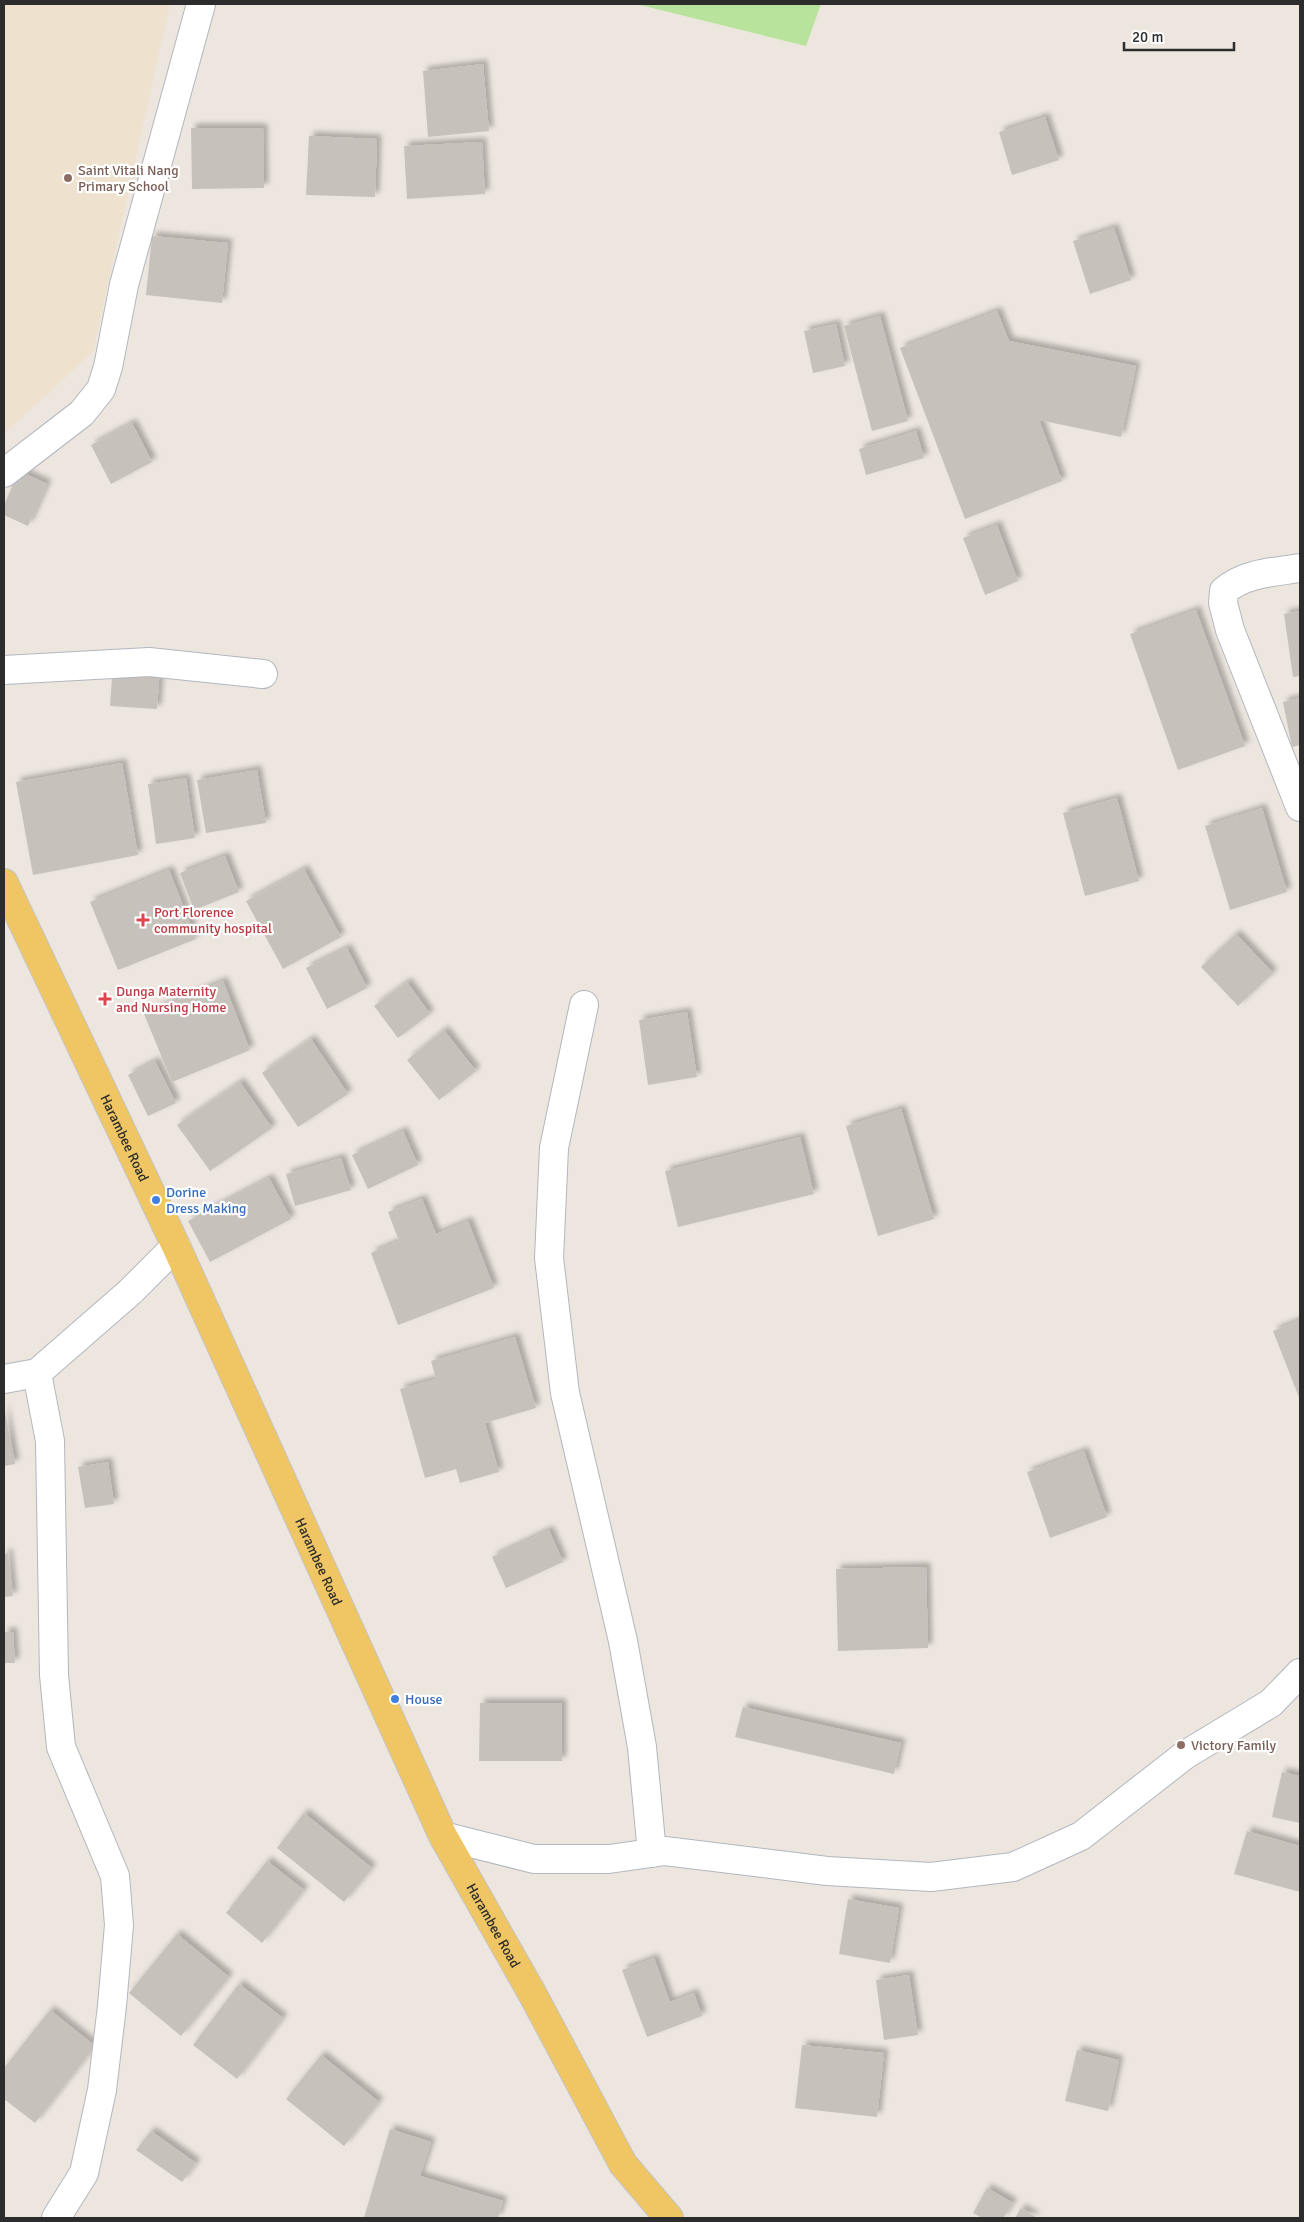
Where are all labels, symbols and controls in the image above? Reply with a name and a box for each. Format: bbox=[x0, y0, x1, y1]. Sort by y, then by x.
scale bar bbox=[1124, 20, 1234, 52]
text: 20 m bbox=[1132, 28, 1163, 46]
place label: Saint Vitali Nang Primary School bbox=[78, 162, 179, 195]
marker: Saint Vitali Nang Primary School bbox=[62, 172, 74, 184]
place label: Port Florence community hospital bbox=[154, 904, 272, 937]
marker: Port Florence community hospital bbox=[136, 913, 150, 927]
place label: Dunga Maternity and Nursing Home bbox=[116, 983, 227, 1016]
marker: Dunga Maternity and Nursing Home bbox=[98, 992, 112, 1006]
street label: Harambee Road bbox=[97, 1092, 153, 1184]
place label: Dorine Dress Making bbox=[166, 1184, 246, 1217]
marker: Dorine Dress Making bbox=[150, 1194, 162, 1206]
street label: Harambee Road bbox=[292, 1515, 346, 1608]
place label: House bbox=[405, 1691, 443, 1708]
marker: House bbox=[389, 1693, 401, 1705]
place label: Victory Family bbox=[1191, 1737, 1276, 1754]
marker: Victory Family bbox=[1175, 1739, 1187, 1751]
street label: Harambee Road bbox=[463, 1880, 524, 1971]

